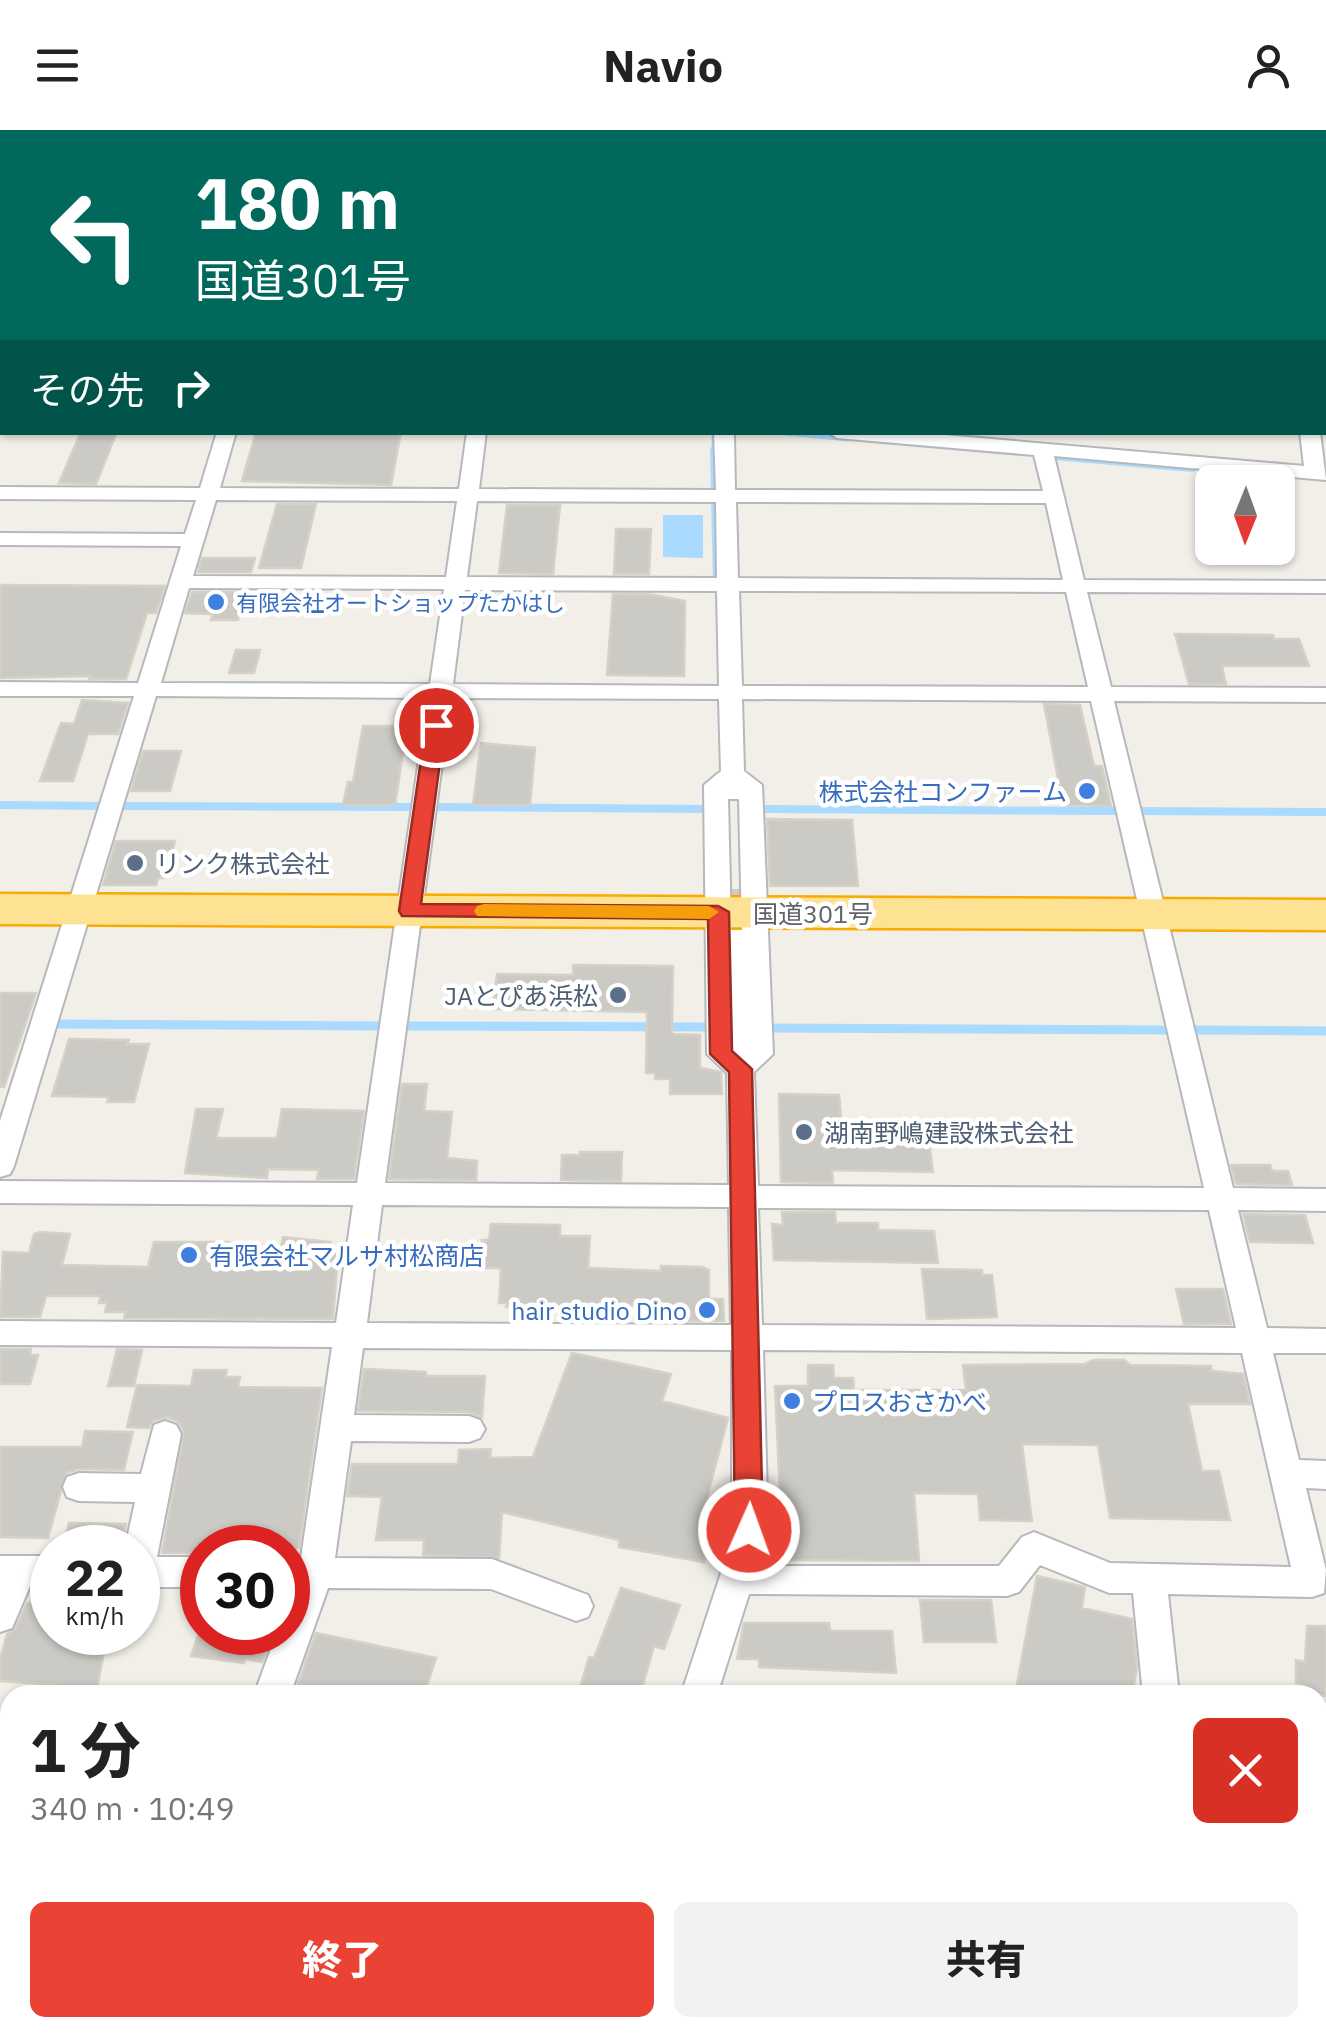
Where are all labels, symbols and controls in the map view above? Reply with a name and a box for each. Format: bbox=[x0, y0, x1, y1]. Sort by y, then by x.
text: Navio bbox=[603, 36, 723, 94]
icon: menu bbox=[30, 38, 85, 93]
icon: person bbox=[1241, 38, 1296, 93]
text: 180 m bbox=[195, 157, 400, 248]
icon: left bbox=[30, 170, 160, 300]
text: 国道301号 bbox=[195, 251, 411, 309]
icon: right bbox=[164, 360, 219, 415]
text: その先 bbox=[30, 365, 144, 414]
north arrow bbox=[1195, 465, 1295, 565]
map controls bbox=[1195, 465, 1295, 565]
place label: 有限会社オートショップたかはし bbox=[236, 588, 565, 617]
marker: 有限会社オートショップたかはし bbox=[205, 591, 227, 613]
pin bbox=[394, 683, 479, 768]
icon: arrive bbox=[409, 698, 464, 753]
place label: 株式会社コンファーム bbox=[818, 775, 1067, 808]
marker: 株式会社コンファーム bbox=[1076, 780, 1098, 802]
place label: リンク株式会社 bbox=[155, 847, 330, 880]
marker: リンク株式会社 bbox=[124, 852, 146, 874]
street label: 国道301号 bbox=[753, 897, 873, 930]
place label: JAとぴあ浜松 bbox=[444, 979, 598, 1012]
marker: JAとぴあ浜松 bbox=[607, 984, 629, 1006]
place label: 湖南野嶋建設株式会社 bbox=[824, 1116, 1074, 1149]
marker: 湖南野嶋建設株式会社 bbox=[793, 1121, 815, 1143]
place label: 有限会社マルサ村松商店 bbox=[209, 1239, 484, 1272]
marker: 有限会社マルサ村松商店 bbox=[178, 1244, 200, 1266]
place label: hair studio Dino bbox=[511, 1294, 687, 1327]
marker: hair studio Dino bbox=[696, 1299, 718, 1321]
place label: プロスおさかべ bbox=[812, 1385, 987, 1418]
marker: プロスおさかべ bbox=[781, 1390, 803, 1412]
position arrow bbox=[697, 1478, 801, 1582]
speed limit sign: 30 bbox=[180, 1525, 310, 1655]
text: 22 bbox=[65, 1545, 125, 1610]
text: km/h bbox=[66, 1599, 124, 1632]
text: 1 分 bbox=[30, 1710, 140, 1789]
button: close bbox=[1193, 1718, 1298, 1823]
text: 340 m · 10:49 bbox=[30, 1787, 235, 1829]
button: 終了 bbox=[30, 1902, 654, 2017]
button: 共有 bbox=[674, 1902, 1298, 2017]

